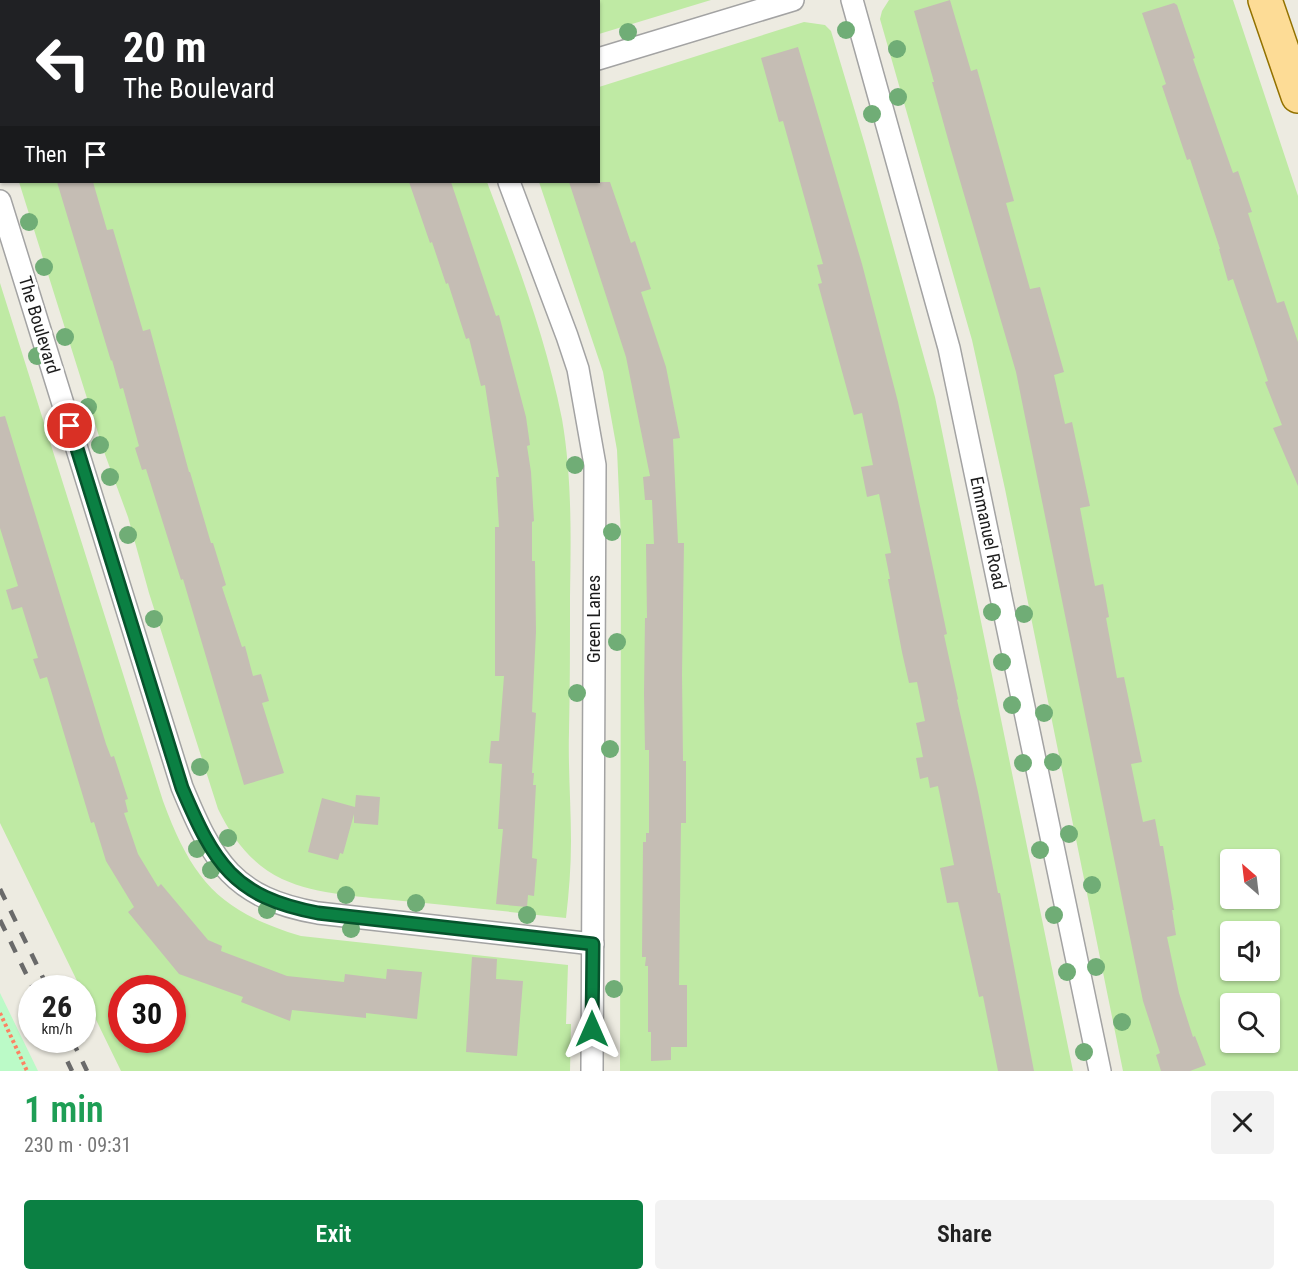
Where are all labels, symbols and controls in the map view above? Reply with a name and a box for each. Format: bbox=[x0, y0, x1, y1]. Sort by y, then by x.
text: 20 m bbox=[123, 23, 206, 72]
icon: left bbox=[24, 24, 102, 102]
text: The Boulevard bbox=[123, 73, 275, 105]
icon: arrive bbox=[79, 138, 112, 171]
text: Then bbox=[24, 142, 67, 167]
street label: The Boulevard bbox=[15, 273, 64, 376]
pin bbox=[44, 400, 95, 451]
icon: arrive bbox=[53, 409, 86, 442]
street label: Emmanuel Road bbox=[966, 475, 1011, 591]
street label: Green Lanes bbox=[583, 575, 604, 663]
north arrow bbox=[1220, 849, 1280, 909]
map controls bbox=[1220, 849, 1280, 1053]
button: sound bbox=[1220, 921, 1280, 981]
speed limit sign: 30 bbox=[108, 975, 186, 1053]
text: 26 bbox=[42, 989, 72, 1024]
button: search bbox=[1220, 993, 1280, 1053]
position arrow bbox=[560, 997, 624, 1061]
text: km/h bbox=[42, 1020, 72, 1038]
text: 1 min bbox=[24, 1089, 104, 1131]
button: close bbox=[1211, 1091, 1274, 1154]
text: 230 m · 09:31 bbox=[24, 1133, 131, 1157]
button: Exit bbox=[24, 1200, 643, 1269]
button: Share bbox=[655, 1200, 1274, 1269]

